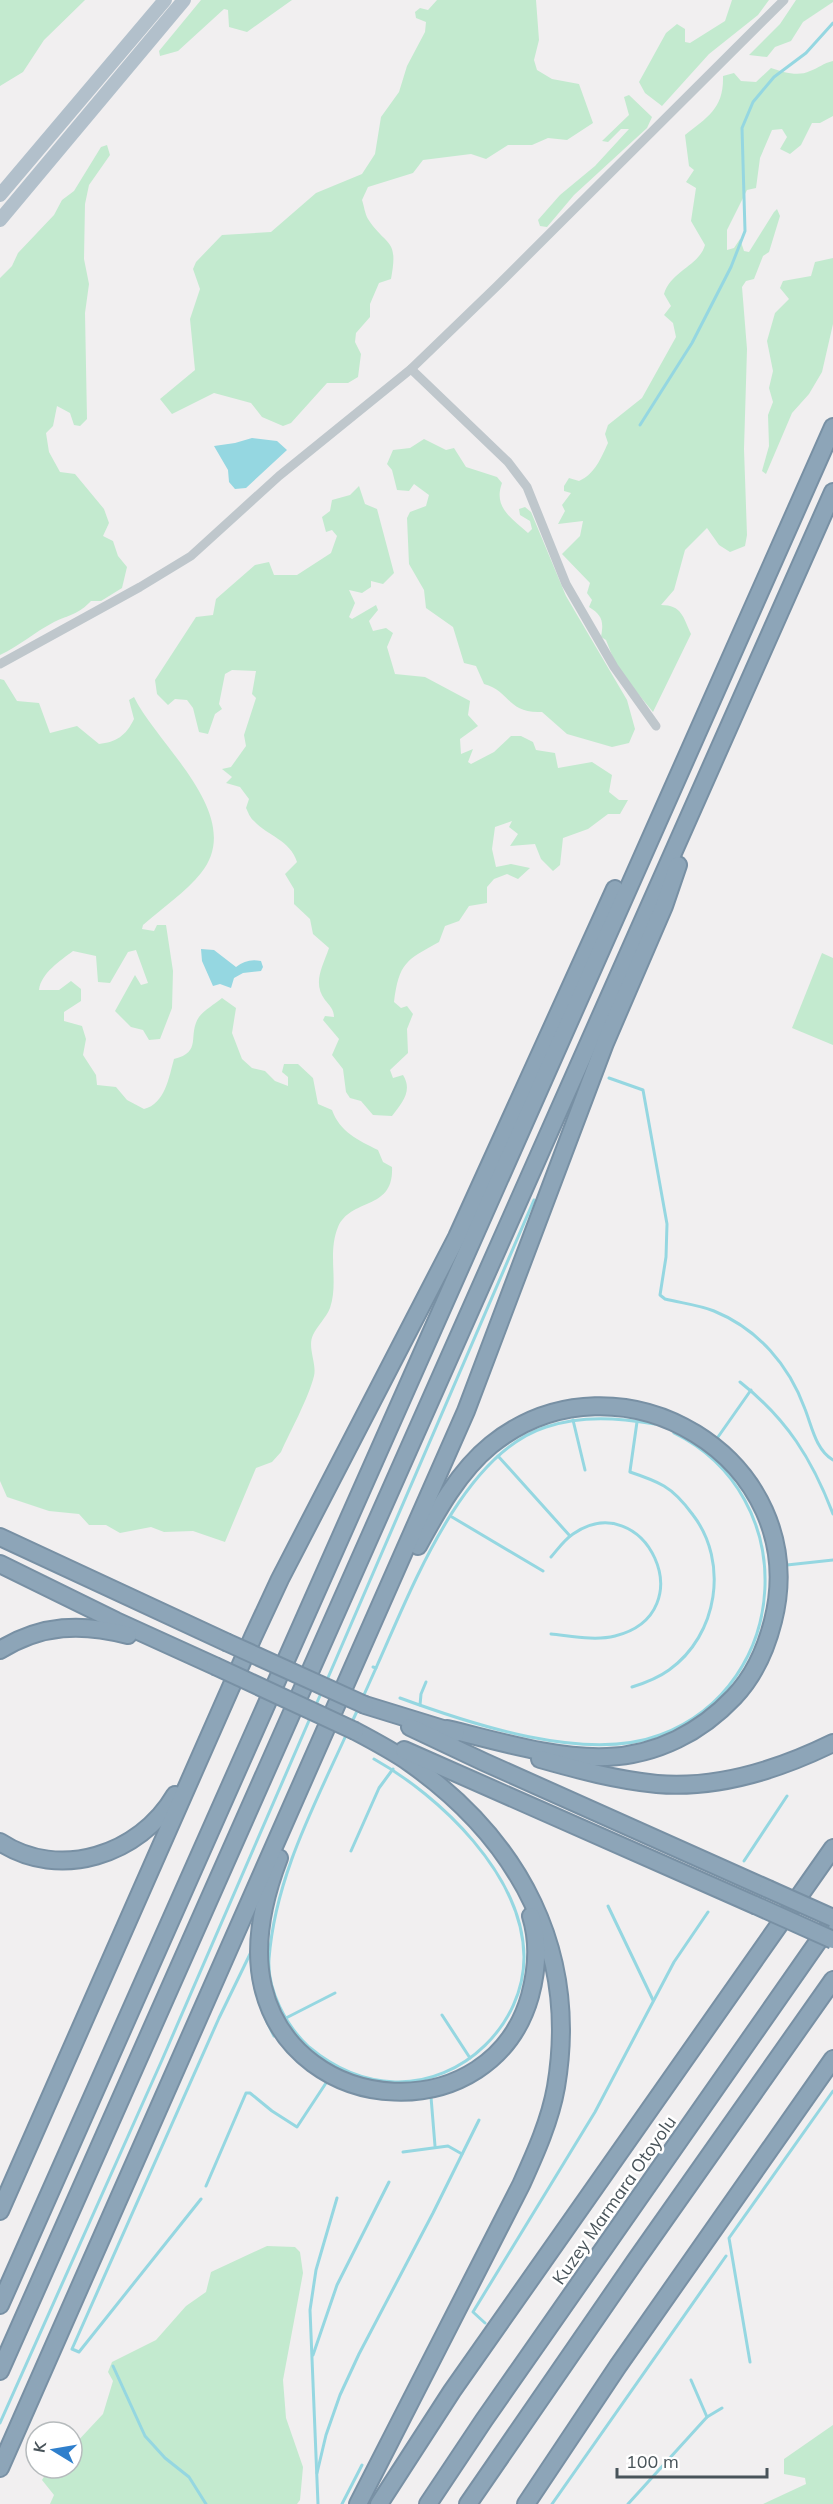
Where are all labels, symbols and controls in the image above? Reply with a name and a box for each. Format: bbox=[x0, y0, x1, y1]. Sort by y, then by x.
street label: Kuzey Marmara Otoyolu bbox=[547, 2111, 681, 2289]
north arrow bbox=[24, 2420, 84, 2480]
text: K bbox=[28, 2439, 50, 2454]
scale bar bbox=[617, 2441, 767, 2479]
text: 100 m bbox=[626, 2450, 679, 2473]

